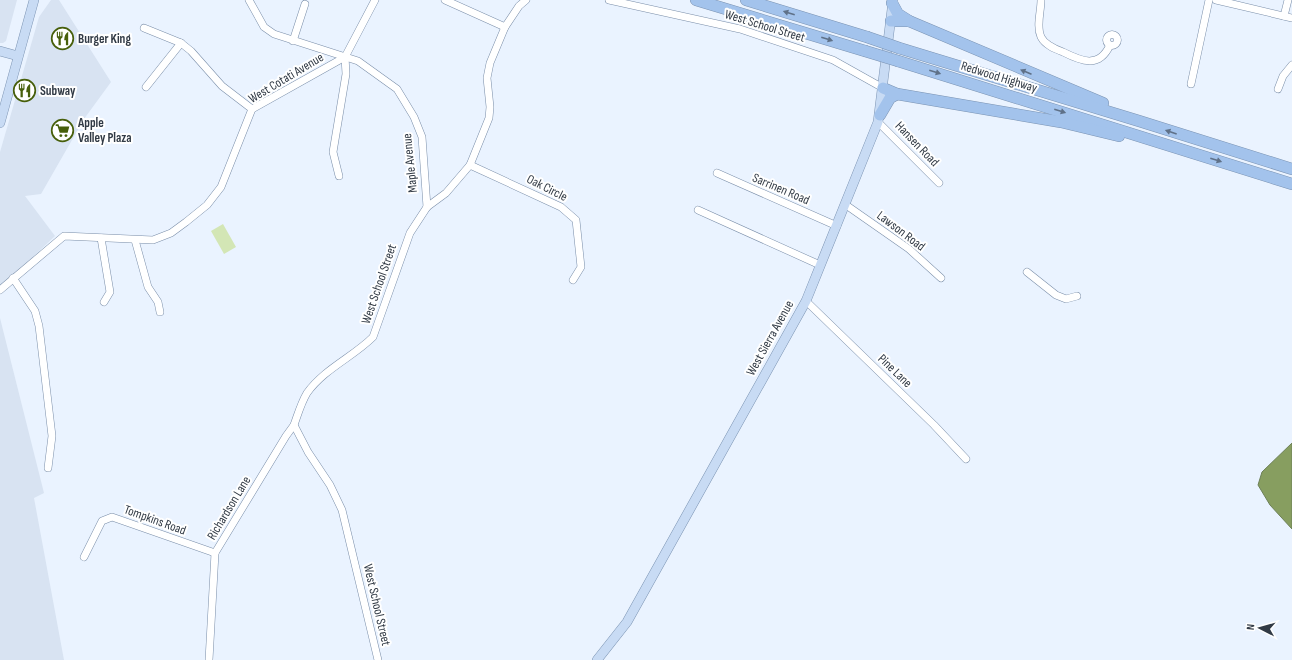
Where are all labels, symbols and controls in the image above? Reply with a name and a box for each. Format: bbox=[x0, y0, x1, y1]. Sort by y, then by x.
street label: West School Street bbox=[723, 6, 807, 46]
one-way arrow bbox=[783, 10, 795, 16]
restaurant icon: Burger King bbox=[49, 26, 75, 52]
place label: Burger King bbox=[78, 31, 131, 47]
one-way arrow bbox=[822, 36, 834, 42]
street label: West Cotati Avenue bbox=[245, 49, 327, 107]
street label: Redwood Highway bbox=[959, 58, 1039, 96]
one-way arrow bbox=[1020, 68, 1032, 74]
one-way arrow bbox=[930, 69, 942, 75]
restaurant icon: Subway bbox=[12, 78, 38, 104]
place label: Subway bbox=[40, 83, 76, 99]
one-way arrow bbox=[1054, 108, 1066, 114]
place label: Apple Valley Plaza bbox=[77, 115, 132, 146]
supermarket icon: Apple Valley Plaza bbox=[49, 117, 75, 143]
street label: Hansen Road bbox=[892, 118, 942, 170]
one-way arrow bbox=[1165, 128, 1177, 134]
street label: Maple Avenue bbox=[399, 133, 421, 193]
one-way arrow bbox=[1210, 157, 1222, 163]
street label: Sarrinen Road bbox=[750, 170, 812, 208]
street label: Oak Circle bbox=[524, 171, 570, 205]
street label: Lawson Road bbox=[874, 208, 928, 254]
street label: West School Street bbox=[358, 242, 400, 326]
street label: West Sierra Avenue bbox=[743, 298, 797, 378]
street label: Pine Lane bbox=[875, 351, 915, 391]
street label: Richardson Lane bbox=[204, 473, 254, 543]
street label: Tompkins Road bbox=[122, 501, 188, 539]
street label: West School Street bbox=[360, 563, 394, 647]
north arrow bbox=[1240, 608, 1280, 648]
text: N bbox=[1244, 623, 1257, 631]

